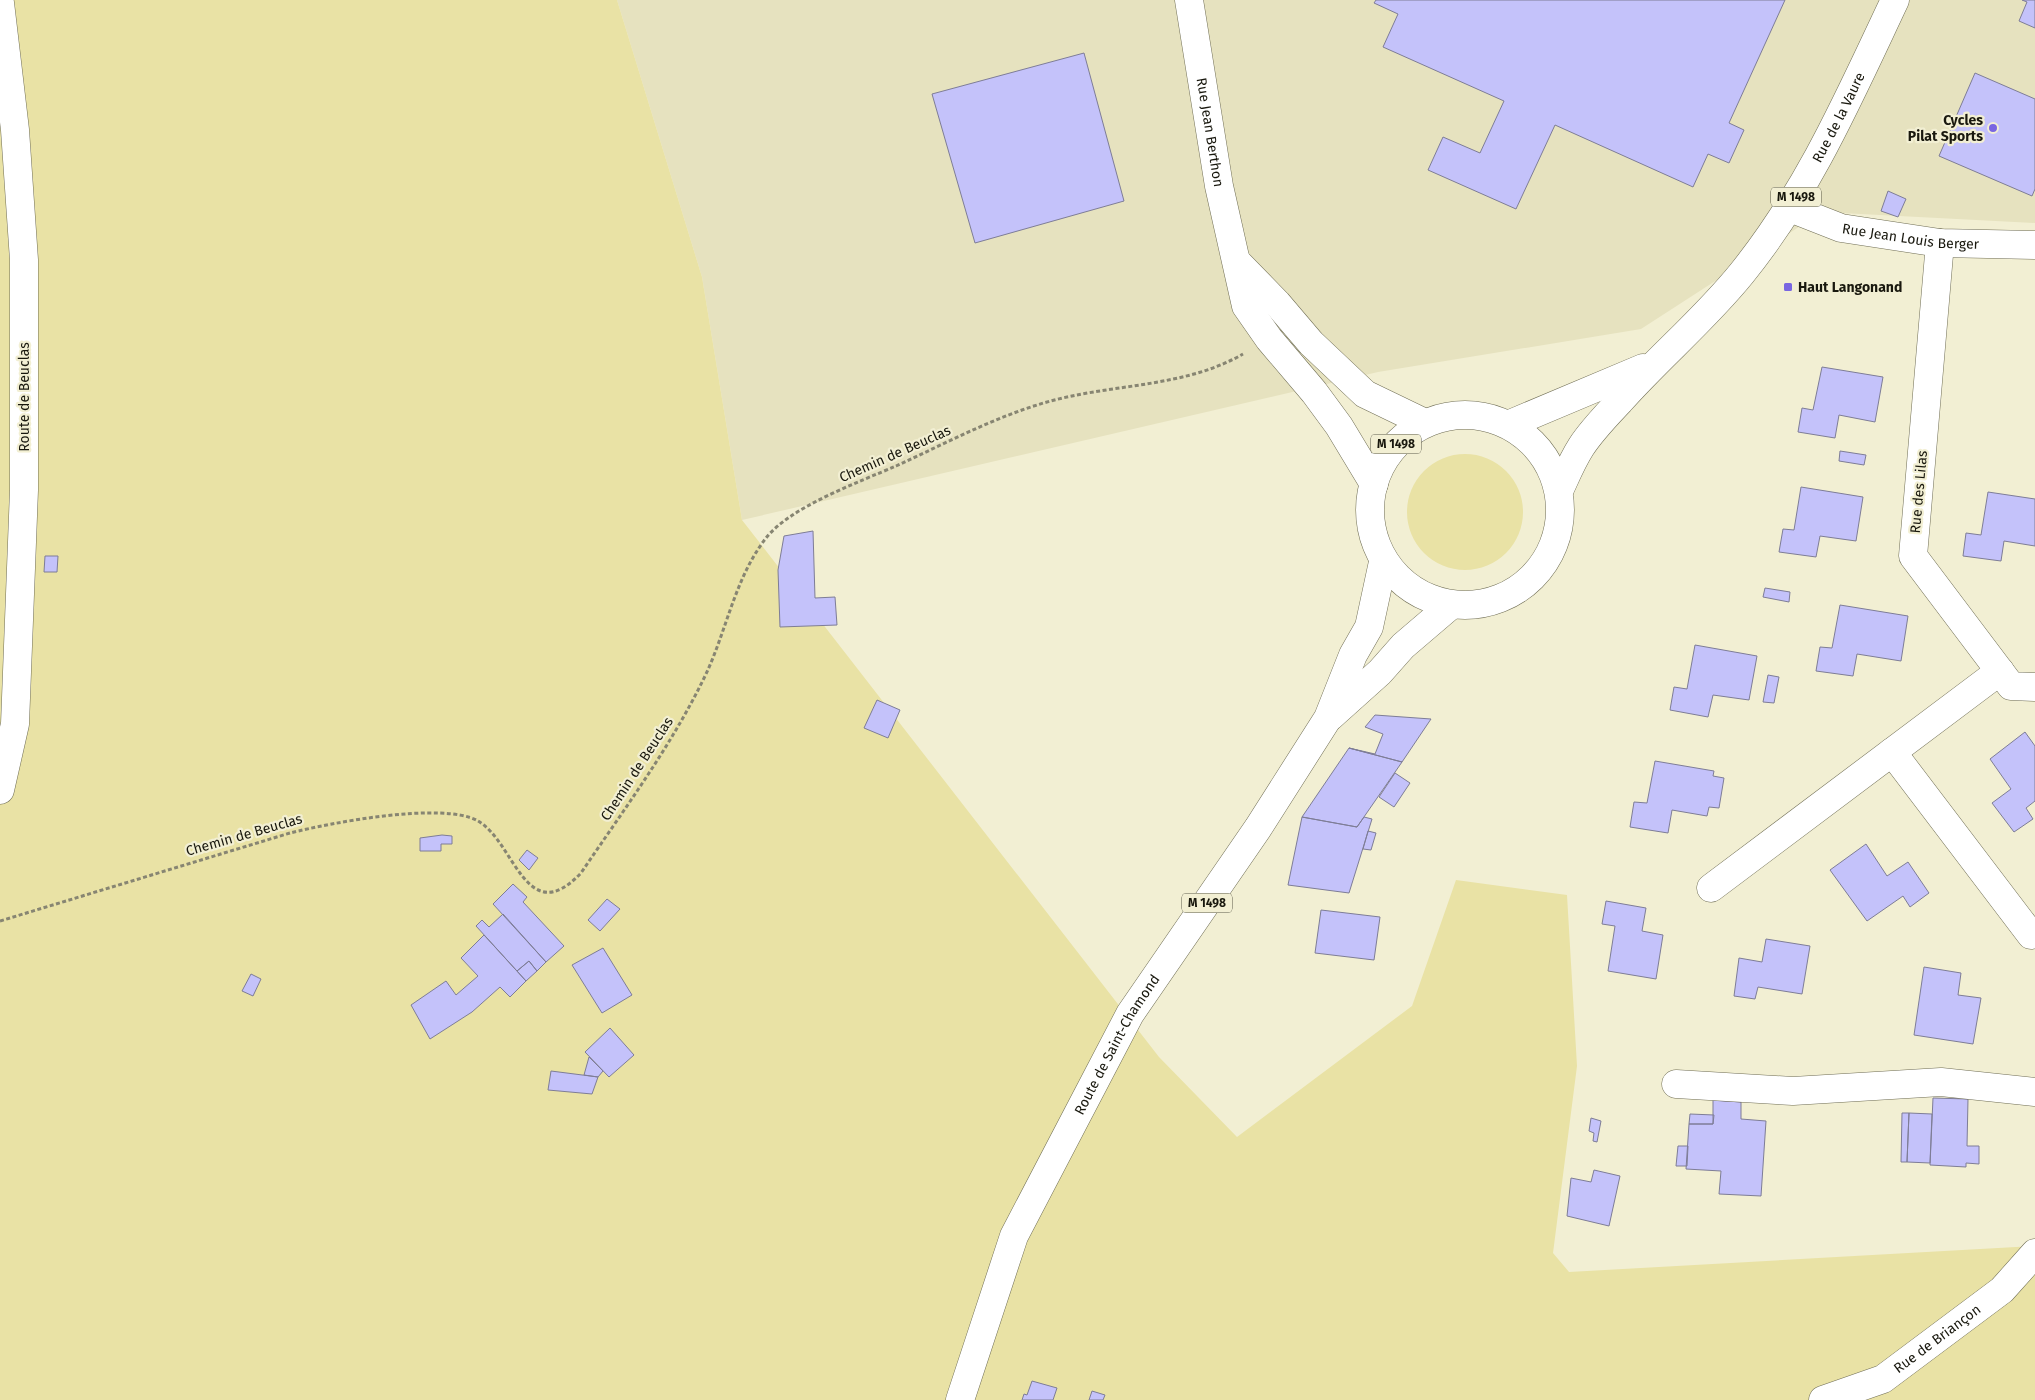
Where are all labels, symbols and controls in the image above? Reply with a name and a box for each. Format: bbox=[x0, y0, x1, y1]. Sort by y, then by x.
street label: Rue de la Vaure bbox=[1808, 70, 1868, 165]
street label: Rue Jean Berthon bbox=[1193, 76, 1228, 188]
place label: Cycles Pilat Sports bbox=[1908, 112, 1983, 145]
marker: Cycles Pilat Sports bbox=[1987, 122, 1999, 134]
road number: M 1498 bbox=[1771, 188, 1821, 206]
street label: Rue Jean Louis Berger bbox=[1841, 220, 1980, 252]
place label: Haut Langonand bbox=[1798, 279, 1902, 296]
marker: Haut Langonand bbox=[1782, 281, 1794, 293]
street label: Route de Beuclas bbox=[16, 342, 33, 452]
street label: Chemin de Beuclas bbox=[837, 422, 954, 486]
road number: M 1498 bbox=[1371, 434, 1421, 454]
street label: Rue des Lilas bbox=[1907, 449, 1931, 534]
street label: Chemin de Beuclas bbox=[597, 714, 677, 824]
street label: Chemin de Beuclas bbox=[184, 810, 305, 860]
road number: M 1498 bbox=[1182, 894, 1232, 912]
street label: Route de Saint-Chamond bbox=[1070, 971, 1163, 1118]
street label: Rue de Briançon bbox=[1890, 1301, 1984, 1377]

